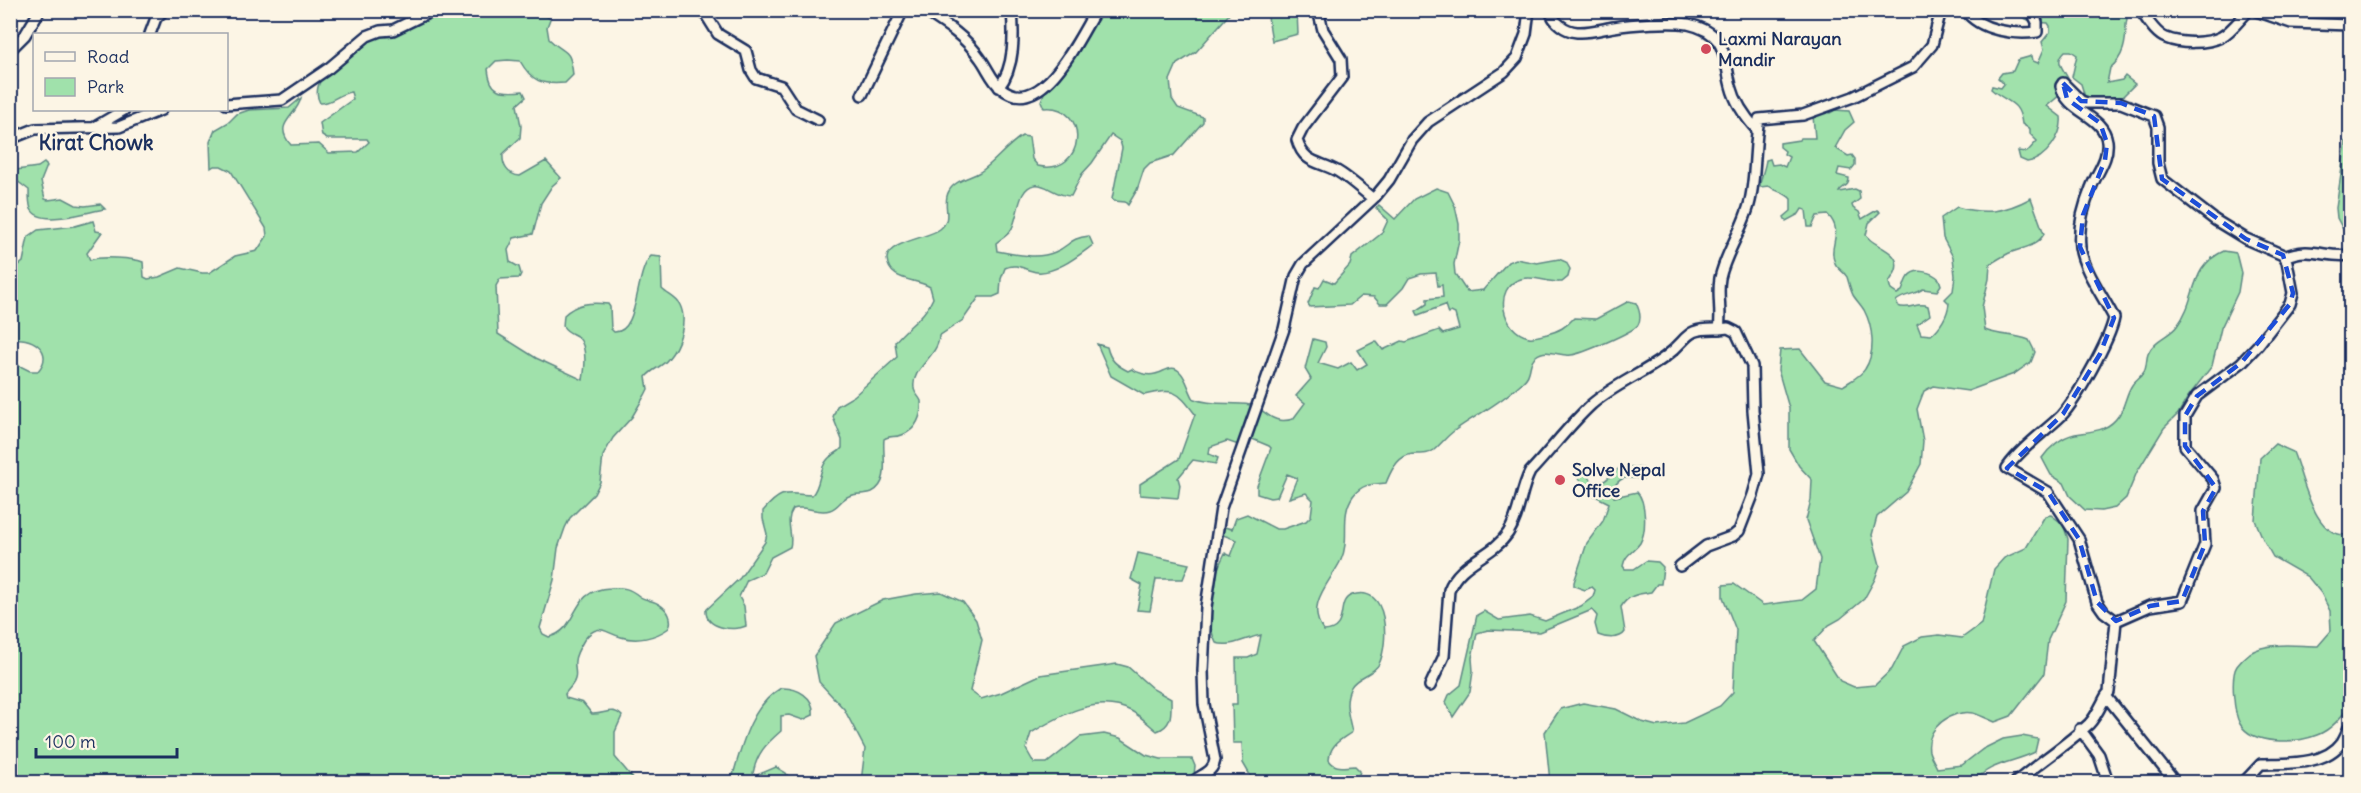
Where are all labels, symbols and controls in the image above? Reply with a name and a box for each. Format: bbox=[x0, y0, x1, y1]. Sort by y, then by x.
place label: Laxmi Narayan Mandir bbox=[1718, 27, 1842, 71]
legend bbox=[33, 33, 228, 111]
marker: Laxmi Narayan Mandir bbox=[1699, 42, 1713, 56]
text: Road bbox=[87, 45, 130, 68]
text: Park bbox=[87, 75, 124, 98]
district label: Kirat Chowk bbox=[38, 129, 154, 156]
place label: Solve Nepal Office bbox=[1572, 458, 1665, 502]
marker: Solve Nepal Office bbox=[1553, 473, 1567, 487]
scale bar bbox=[36, 721, 177, 759]
text: 100 m bbox=[45, 730, 96, 753]

